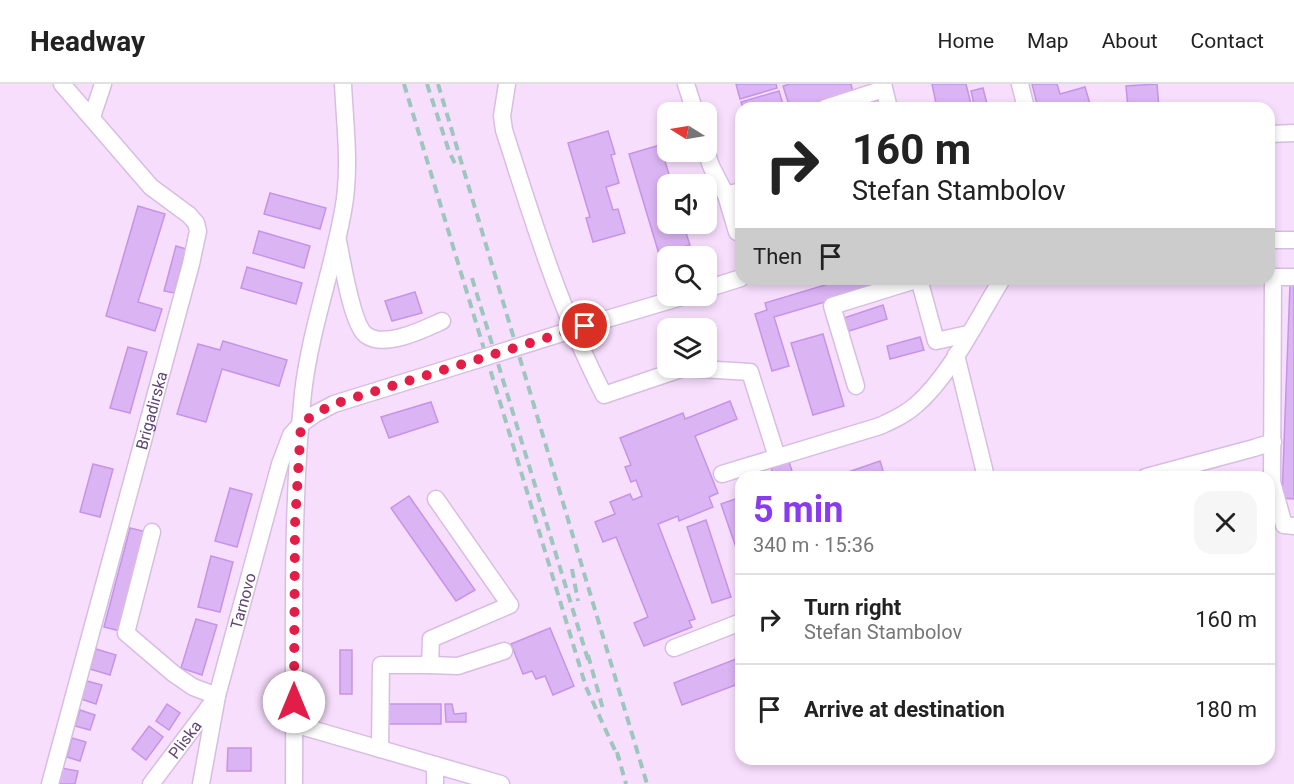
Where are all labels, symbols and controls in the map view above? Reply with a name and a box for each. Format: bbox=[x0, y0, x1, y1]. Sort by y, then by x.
text: Headway bbox=[30, 25, 145, 58]
text: Home bbox=[938, 29, 994, 53]
text: Map bbox=[1027, 29, 1069, 53]
text: About bbox=[1102, 29, 1158, 53]
text: Contact bbox=[1191, 29, 1264, 53]
north arrow bbox=[657, 102, 717, 162]
map controls bbox=[657, 102, 717, 378]
text: 160 m bbox=[852, 125, 971, 174]
icon: right bbox=[753, 126, 831, 204]
button: sound bbox=[657, 174, 717, 234]
text: Stefan Stambolov bbox=[852, 175, 1066, 207]
icon: arrive bbox=[814, 240, 847, 273]
text: Then bbox=[753, 244, 802, 269]
button: search bbox=[657, 246, 717, 306]
pin bbox=[559, 300, 610, 351]
icon: arrive bbox=[568, 309, 601, 342]
button: layers bbox=[657, 318, 717, 378]
street label: Brigadirska bbox=[132, 369, 171, 452]
text: 5 min bbox=[753, 489, 844, 531]
button: close bbox=[1194, 491, 1257, 554]
text: 340 m · 15:36 bbox=[753, 533, 874, 557]
street label: Tarnovo bbox=[226, 571, 260, 631]
text: Turn right bbox=[804, 595, 901, 620]
icon: right bbox=[753, 603, 786, 636]
text: 160 m bbox=[1195, 607, 1257, 632]
text: Stefan Stambolov bbox=[804, 620, 962, 644]
position arrow bbox=[262, 670, 326, 734]
icon: arrive bbox=[753, 693, 786, 726]
text: Arrive at destination bbox=[804, 697, 1005, 722]
text: 180 m bbox=[1195, 697, 1257, 722]
street label: Pliska bbox=[164, 716, 205, 762]

